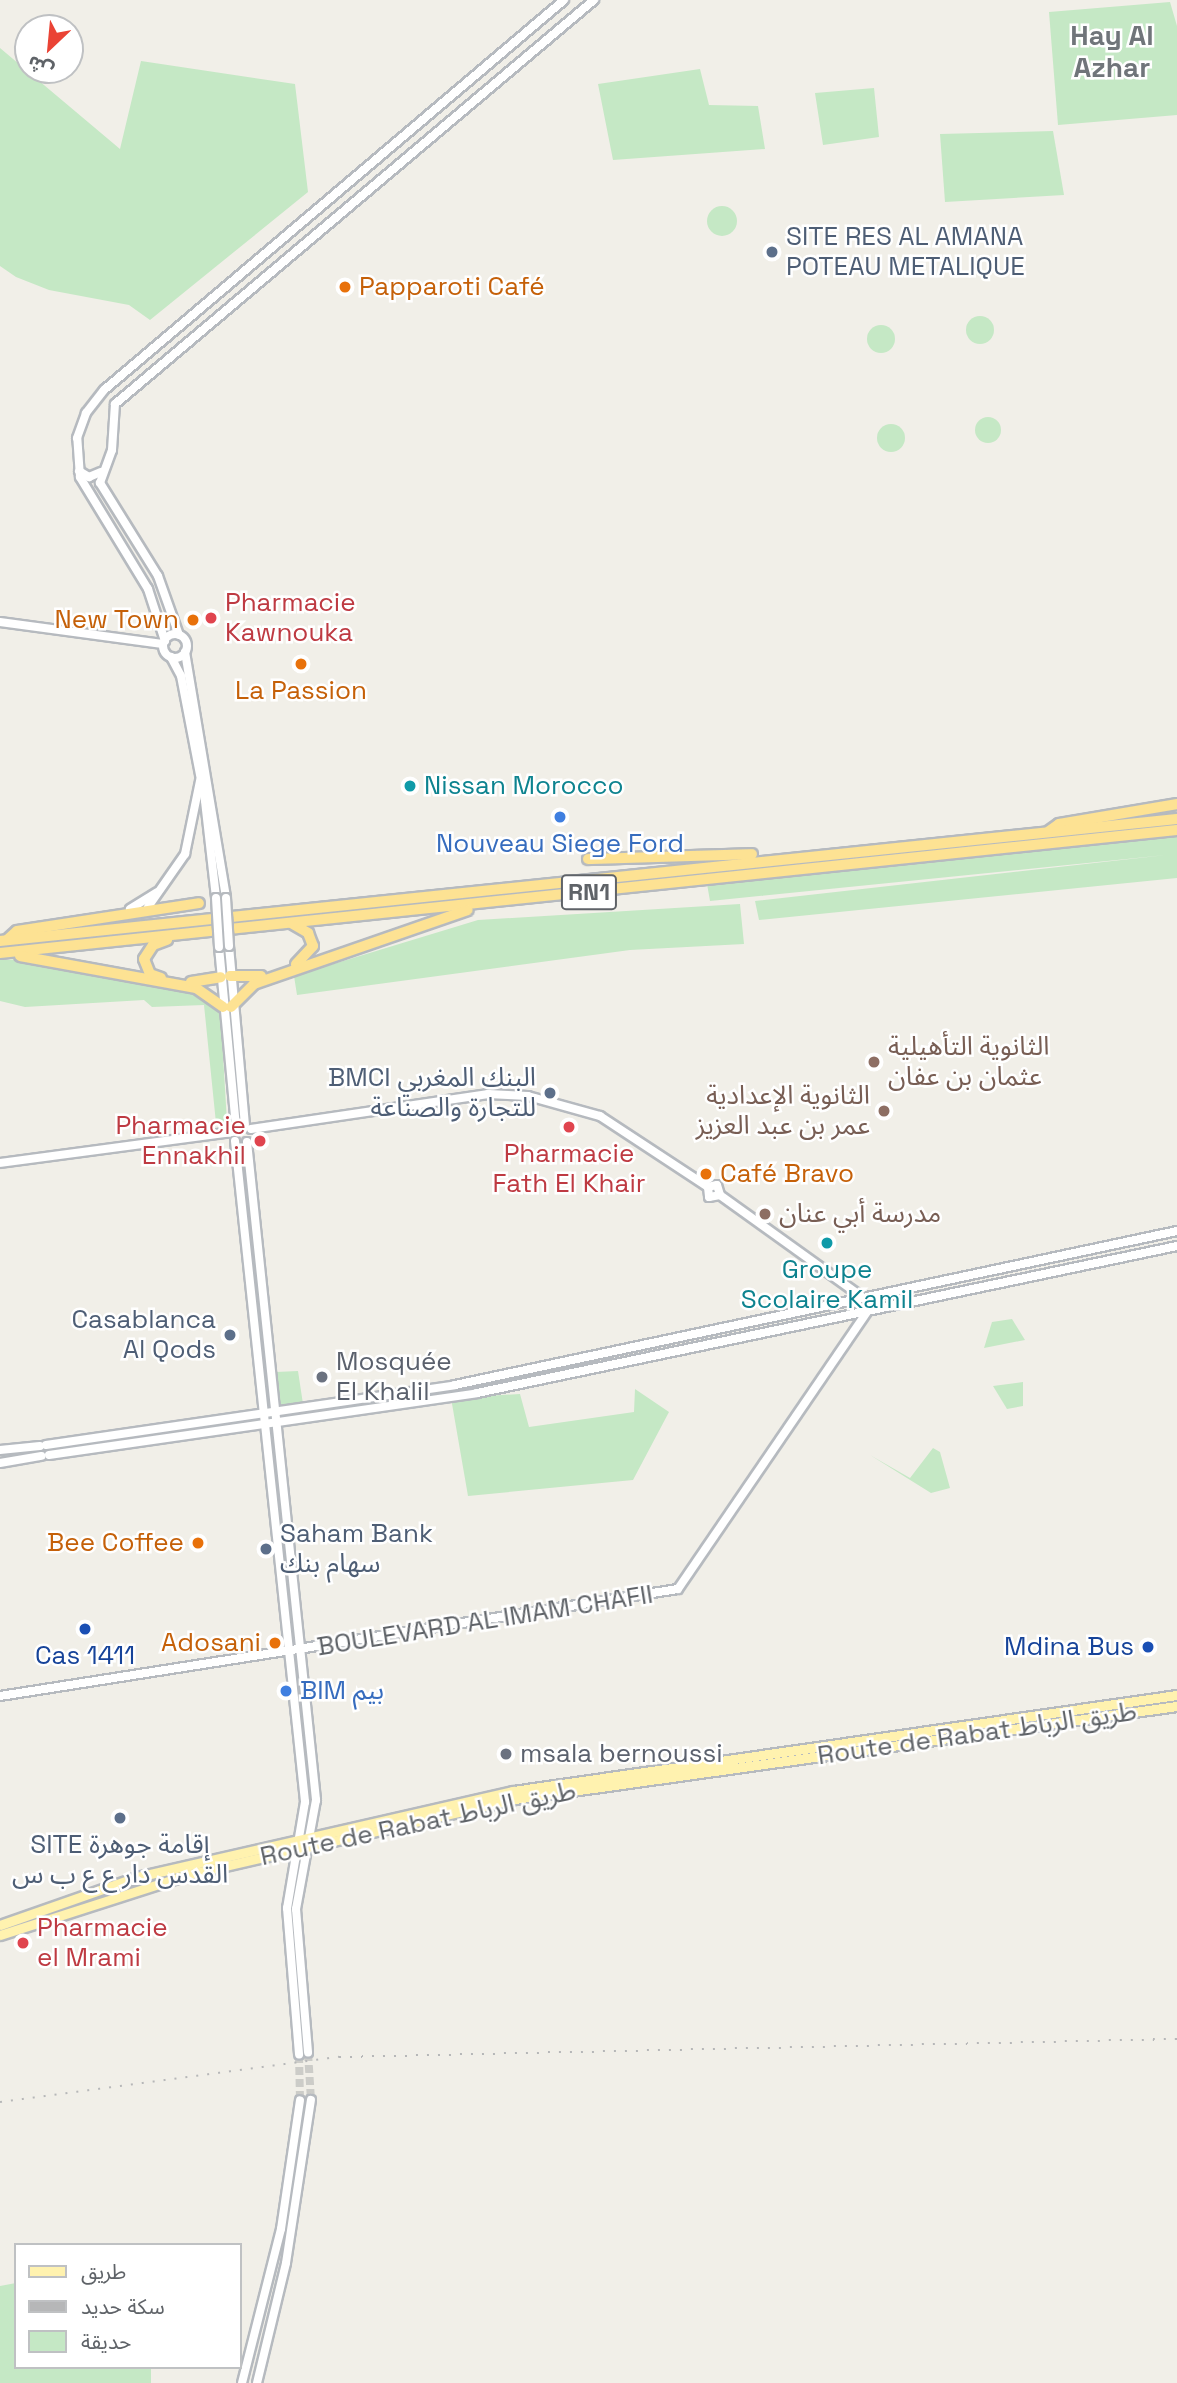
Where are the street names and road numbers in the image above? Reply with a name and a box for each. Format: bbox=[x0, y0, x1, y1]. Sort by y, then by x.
road number: RN1 bbox=[559, 872, 619, 912]
street label: BOULEVARD AL IMAM CHAFII bbox=[314, 1579, 656, 1663]
street label: Route de Rabat طريق الرباط bbox=[816, 1696, 1138, 1772]
street label: Route de Rabat طريق الرباط bbox=[257, 1775, 579, 1873]

